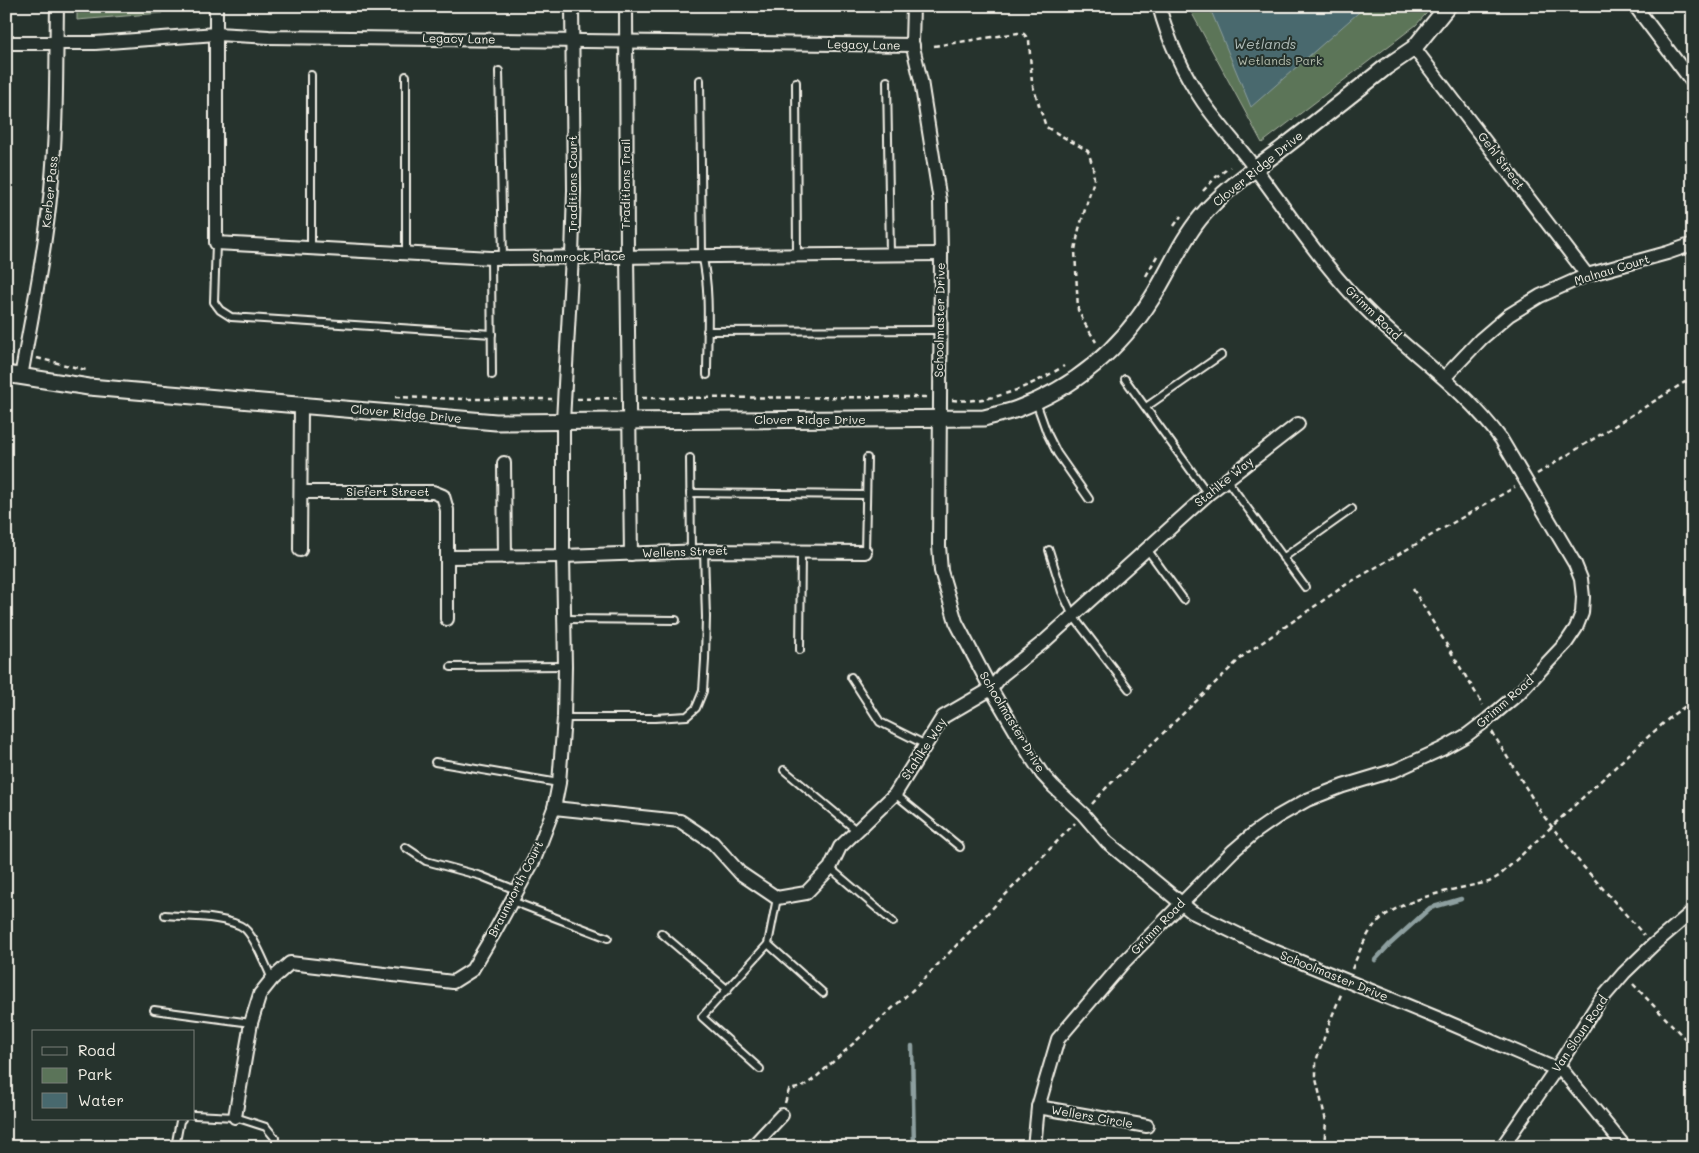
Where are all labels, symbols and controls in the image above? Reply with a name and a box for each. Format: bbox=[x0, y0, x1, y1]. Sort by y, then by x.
street label: Legacy Lane bbox=[422, 29, 496, 47]
water label: Wetlands bbox=[1234, 34, 1297, 53]
street label: Legacy Lane bbox=[827, 35, 901, 53]
park label: Wetlands Park bbox=[1238, 52, 1322, 68]
street label: Clover Ridge Drive bbox=[1209, 127, 1306, 209]
street label: Gehl Street bbox=[1475, 128, 1529, 192]
street label: Traditions Court bbox=[564, 135, 580, 233]
street label: Traditions Trail bbox=[617, 139, 633, 229]
street label: Kerber Pass bbox=[37, 155, 61, 229]
street label: Shamrock Place bbox=[532, 247, 626, 265]
street label: Malnau Court bbox=[1572, 250, 1651, 288]
street label: Schoolmaster Drive bbox=[930, 262, 948, 378]
street label: Grimm Road bbox=[1342, 282, 1405, 343]
street label: Clover Ridge Drive bbox=[350, 400, 462, 426]
street label: Clover Ridge Drive bbox=[754, 411, 866, 427]
street label: Stahlke Way bbox=[1191, 453, 1256, 510]
street label: Siefert Street bbox=[346, 483, 430, 499]
street label: Wellens Street bbox=[642, 542, 728, 560]
street label: Schoolmaster Drive bbox=[976, 668, 1049, 775]
street label: Grimm Road bbox=[1472, 672, 1537, 731]
street label: Stahlke Way bbox=[897, 714, 949, 783]
street label: Braunworth Court bbox=[484, 838, 546, 939]
street label: Grimm Road bbox=[1127, 895, 1188, 958]
street label: Schoolmaster Drive bbox=[1278, 946, 1391, 1004]
street label: Van Sloun Road bbox=[1548, 992, 1611, 1075]
legend bbox=[32, 1030, 195, 1120]
text: Road bbox=[78, 1040, 115, 1060]
text: Park bbox=[78, 1064, 112, 1084]
text: Water bbox=[78, 1090, 124, 1110]
street label: Wellers Circle bbox=[1050, 1101, 1134, 1131]

